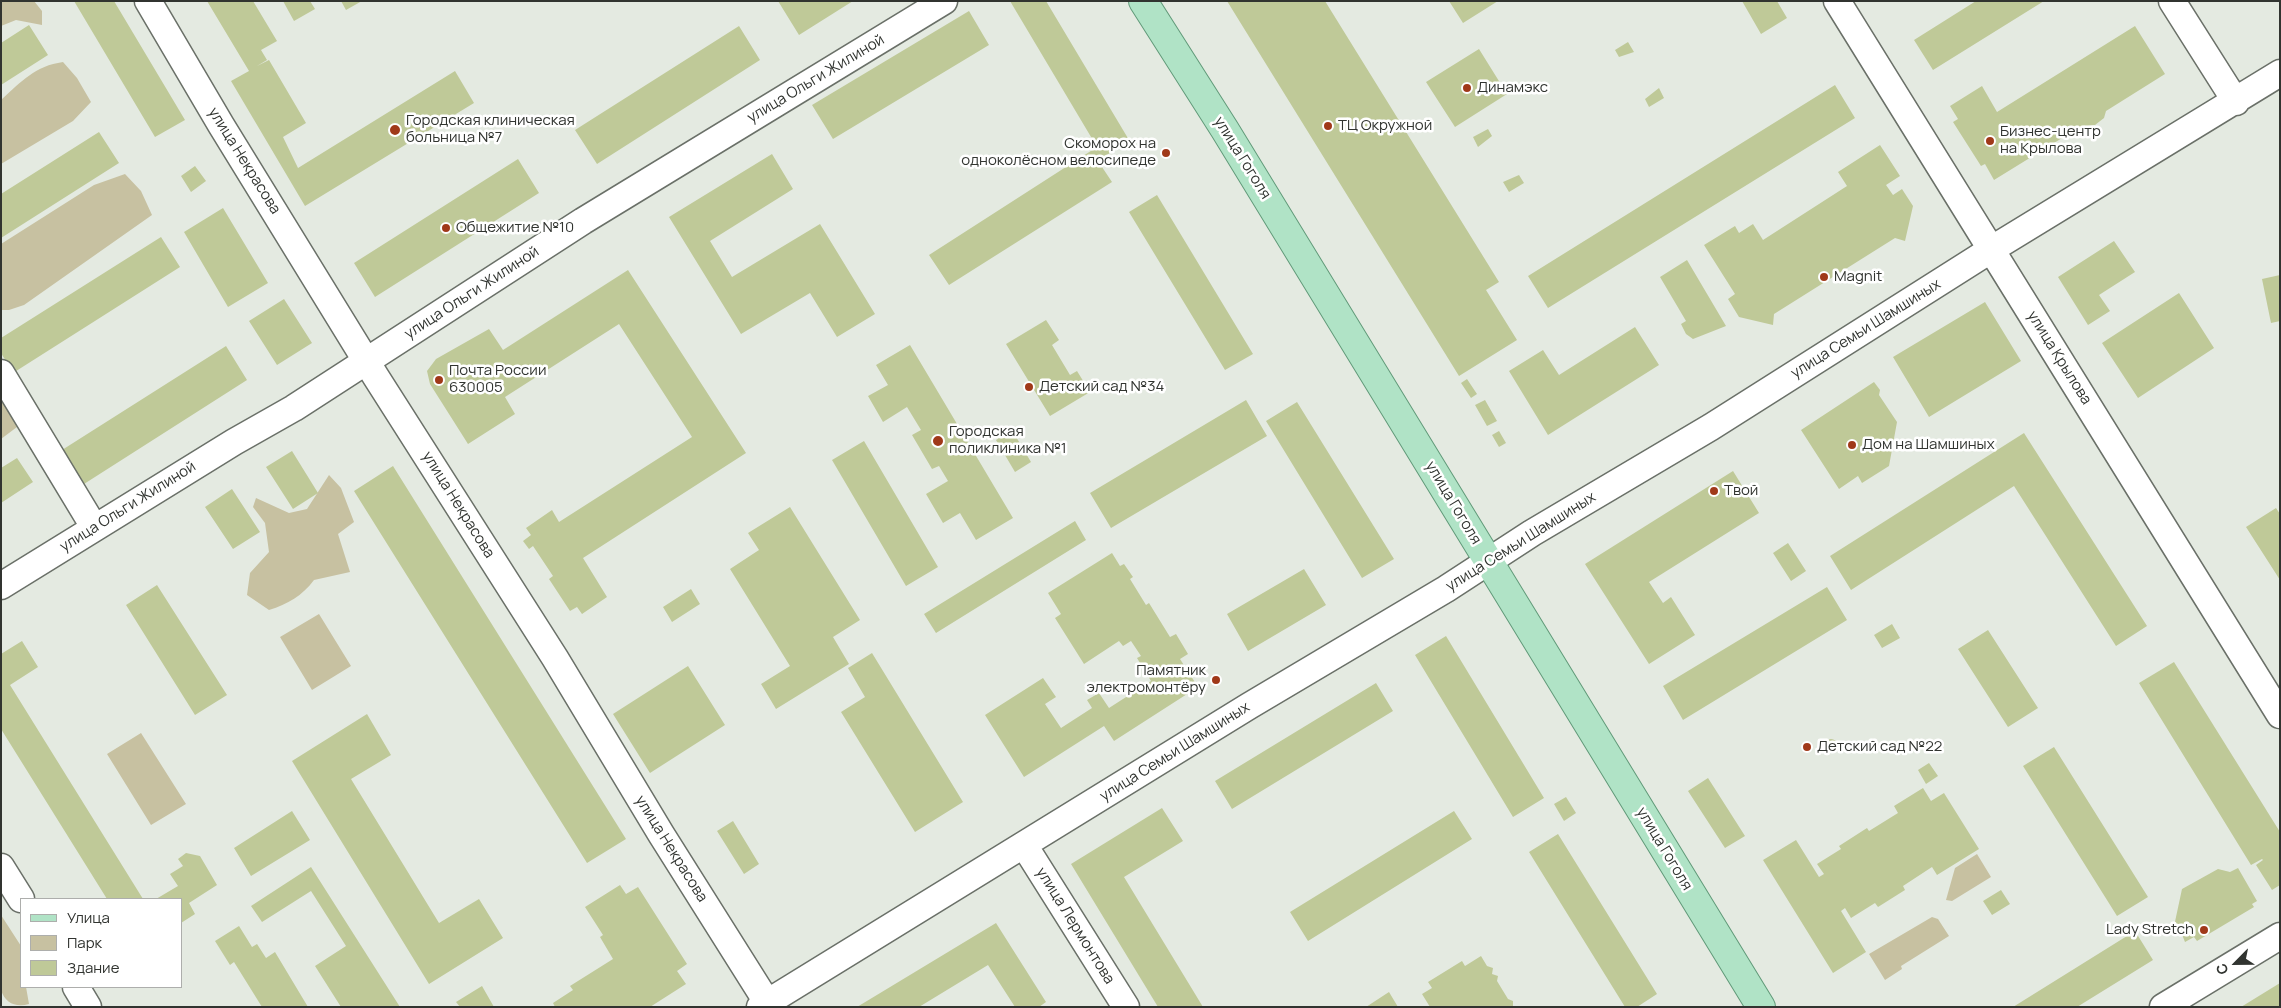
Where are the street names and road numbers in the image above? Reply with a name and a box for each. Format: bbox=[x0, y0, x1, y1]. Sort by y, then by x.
street label: улица Ольги Жилиной bbox=[744, 31, 888, 127]
street label: улица Некрасова bbox=[204, 104, 284, 218]
street label: улица Гоголя bbox=[1210, 114, 1274, 202]
street label: улица Ольги Жилиной bbox=[401, 243, 543, 343]
street label: улица Семьи Шамшиных bbox=[1788, 275, 1944, 383]
street label: улица Крылова bbox=[2023, 308, 2095, 408]
street label: улица Некрасова bbox=[418, 448, 498, 562]
street label: улица Ольги Жилиной bbox=[57, 458, 199, 556]
street label: улица Гоголя bbox=[1421, 458, 1485, 548]
street label: улица Семьи Шамшиных bbox=[1443, 488, 1599, 596]
street label: улица Семьи Шамшиных bbox=[1097, 698, 1253, 806]
street label: улица Некрасова bbox=[631, 792, 711, 906]
street label: улица Гоголя bbox=[1632, 804, 1696, 894]
street label: улица Лермонтова bbox=[1032, 864, 1118, 988]

